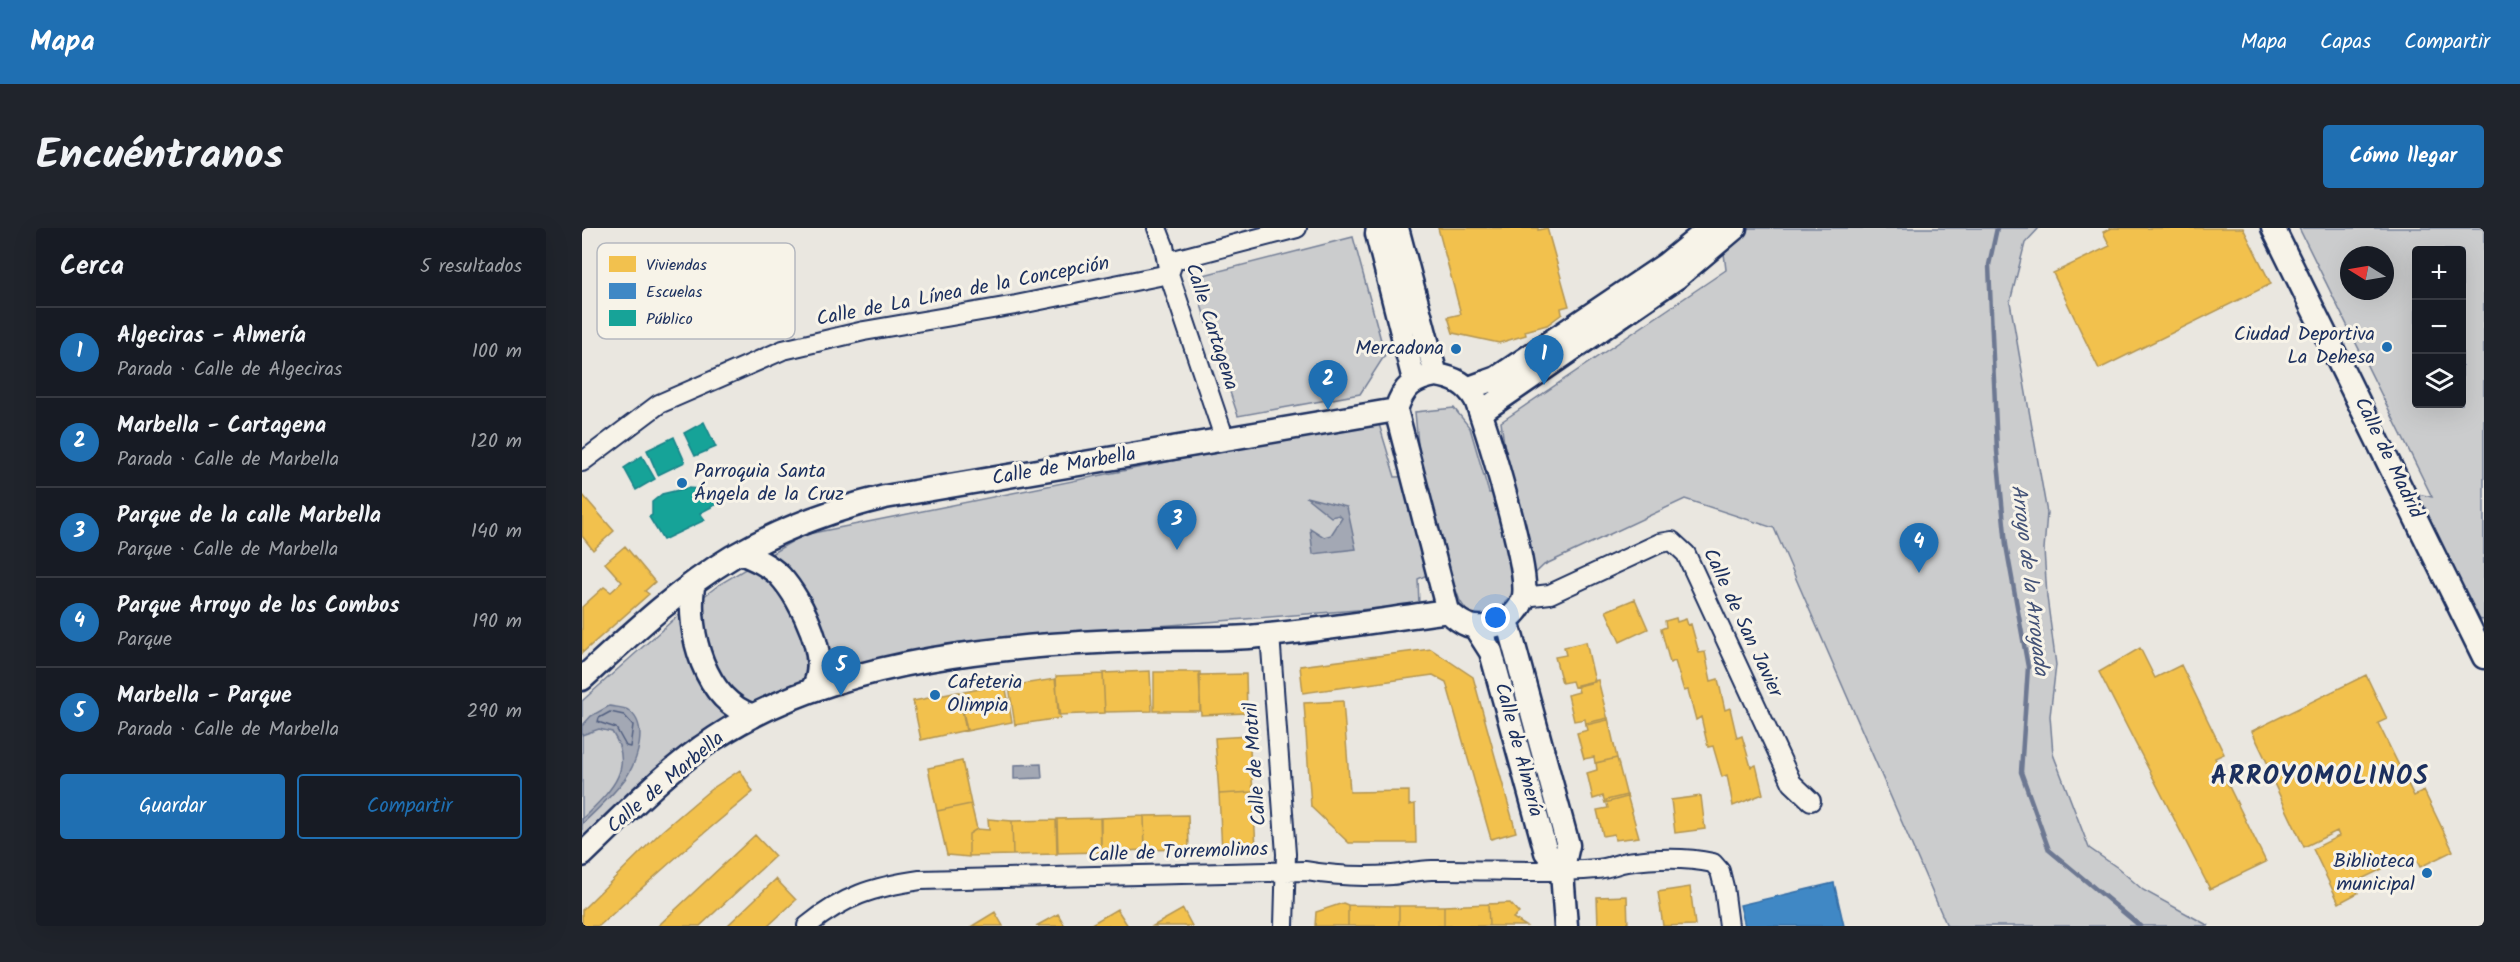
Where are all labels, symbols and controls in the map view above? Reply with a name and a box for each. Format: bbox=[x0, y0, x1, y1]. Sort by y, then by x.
text: Mapa bbox=[30, 20, 95, 65]
text: Mapa bbox=[2241, 26, 2287, 59]
text: Capas bbox=[2320, 26, 2371, 59]
text: Compartir bbox=[2404, 26, 2490, 59]
text: Encuéntranos bbox=[36, 123, 283, 190]
button: Cómo llegar bbox=[2323, 125, 2484, 188]
legend bbox=[597, 243, 795, 339]
text: Cerca bbox=[60, 246, 124, 288]
north arrow bbox=[2340, 246, 2394, 300]
map controls bbox=[2412, 246, 2466, 408]
button: + bbox=[2412, 246, 2466, 300]
street label: Calle de La Línea de la Concepción bbox=[814, 248, 1112, 336]
text: 5 resultados bbox=[420, 251, 522, 283]
text: Viviendas bbox=[646, 253, 707, 278]
street label: Calle Cartagena bbox=[1175, 259, 1247, 395]
text: Escuelas bbox=[646, 280, 703, 305]
button: − bbox=[2412, 300, 2466, 354]
text: Público bbox=[646, 307, 693, 332]
text: Algeciras - Almería bbox=[117, 319, 306, 354]
place label: Ciudad Deportiva La Dehesa bbox=[2234, 319, 2375, 374]
place label: Mercadona bbox=[1355, 333, 1444, 365]
text: 1 bbox=[76, 336, 83, 368]
text: 100 m bbox=[472, 336, 522, 368]
pin: 1 bbox=[1524, 336, 1564, 385]
marker: Ciudad Deportiva La Dehesa bbox=[2380, 340, 2394, 354]
marker: Mercadona bbox=[1449, 342, 1463, 356]
text: Parada · Calle de Algeciras bbox=[117, 354, 342, 386]
button: layers bbox=[2412, 354, 2466, 408]
pin: 2 bbox=[1308, 360, 1348, 410]
street label: Calle de Madrid bbox=[2345, 392, 2432, 525]
text: Marbella - Cartagena bbox=[117, 409, 326, 444]
text: 2 bbox=[74, 426, 85, 458]
text: 120 m bbox=[470, 426, 522, 458]
street label: Calle de Marbella bbox=[990, 439, 1138, 495]
text: Parada · Calle de Marbella bbox=[117, 444, 339, 476]
place label: Parroquia Santa Ángela de la Cruz bbox=[694, 456, 844, 511]
marker: Parroquia Santa Ángela de la Cruz bbox=[675, 476, 689, 490]
water label: Arroyo de la Arroyada bbox=[2001, 483, 2057, 678]
text: Parque de la calle Marbella bbox=[117, 499, 381, 534]
pin: 3 bbox=[1158, 500, 1196, 550]
text: 3 bbox=[74, 516, 85, 548]
text: 140 m bbox=[471, 516, 522, 548]
pin: 4 bbox=[1900, 524, 1938, 573]
text: Parque · Calle de Marbella bbox=[117, 534, 338, 566]
street label: Calle de San Javier bbox=[1693, 543, 1791, 704]
text: Parque Arroyo de los Combos bbox=[117, 589, 399, 624]
your location bbox=[1481, 603, 1510, 632]
text: 4 bbox=[74, 606, 85, 638]
text: 190 m bbox=[472, 606, 522, 638]
text: Parque bbox=[117, 624, 172, 656]
pin: 5 bbox=[822, 646, 860, 696]
place label: Cafeteria Olimpia bbox=[947, 667, 1022, 722]
text: Marbella - Parque bbox=[117, 679, 292, 714]
street label: Calle de Almería bbox=[1485, 679, 1551, 821]
marker: Cafeteria Olimpia bbox=[928, 688, 942, 702]
text: 5 bbox=[74, 696, 85, 728]
text: 290 m bbox=[467, 696, 522, 728]
street label: Calle de Motril bbox=[1236, 701, 1276, 827]
text: Parada · Calle de Marbella bbox=[117, 714, 339, 746]
street label: Calle de Marbella bbox=[600, 724, 732, 842]
district label: ARROYOMOLINOS bbox=[2211, 756, 2429, 798]
button: Guardar bbox=[60, 774, 285, 839]
button: Compartir bbox=[297, 774, 522, 839]
street label: Calle de Torremolinos bbox=[1087, 834, 1269, 872]
place label: Biblioteca municipal bbox=[2333, 846, 2415, 901]
marker: Biblioteca municipal bbox=[2420, 866, 2434, 880]

